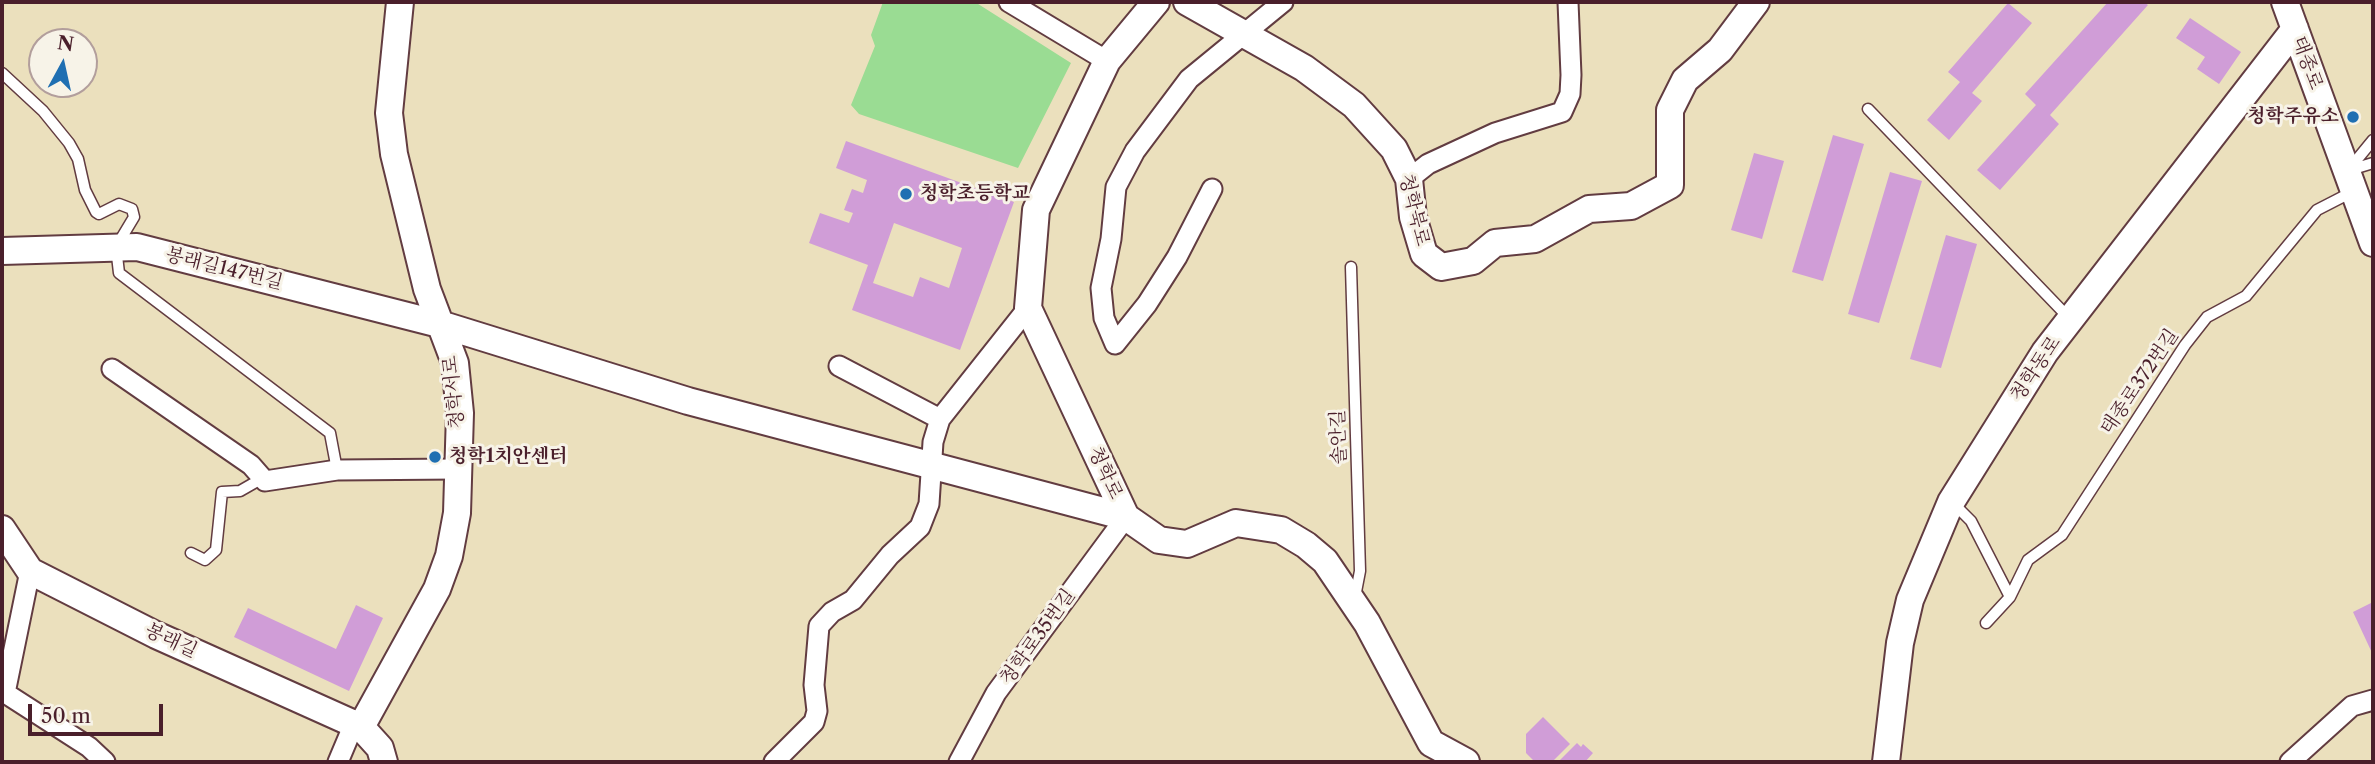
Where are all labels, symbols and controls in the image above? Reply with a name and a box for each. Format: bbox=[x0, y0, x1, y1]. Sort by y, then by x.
north arrow bbox=[28, 28, 98, 98]
text: N bbox=[56, 31, 75, 56]
street label: 태종로 bbox=[2287, 33, 2327, 93]
place label: 청학주유소 bbox=[2247, 106, 2339, 128]
marker: 청학주유소 bbox=[2345, 109, 2361, 125]
street label: 청학북로 bbox=[1394, 172, 1434, 248]
place label: 청학초등학교 bbox=[920, 183, 1030, 205]
marker: 청학초등학교 bbox=[898, 186, 914, 202]
street label: 봉래길147번길 bbox=[163, 243, 285, 295]
street label: 태종로372번길 bbox=[2096, 325, 2184, 439]
street label: 청학동로 bbox=[2006, 332, 2066, 406]
street label: 청학서로 bbox=[439, 354, 469, 430]
street label: 솔안길 bbox=[1327, 409, 1351, 465]
street label: 청학로 bbox=[1083, 443, 1127, 503]
place label: 청학1치안센터 bbox=[449, 446, 568, 468]
marker: 청학1치안센터 bbox=[427, 449, 443, 465]
street label: 청학로35번길 bbox=[996, 585, 1080, 689]
street label: 봉래길 bbox=[141, 619, 201, 663]
scale bar bbox=[32, 690, 166, 734]
text: 50 m bbox=[41, 703, 91, 728]

